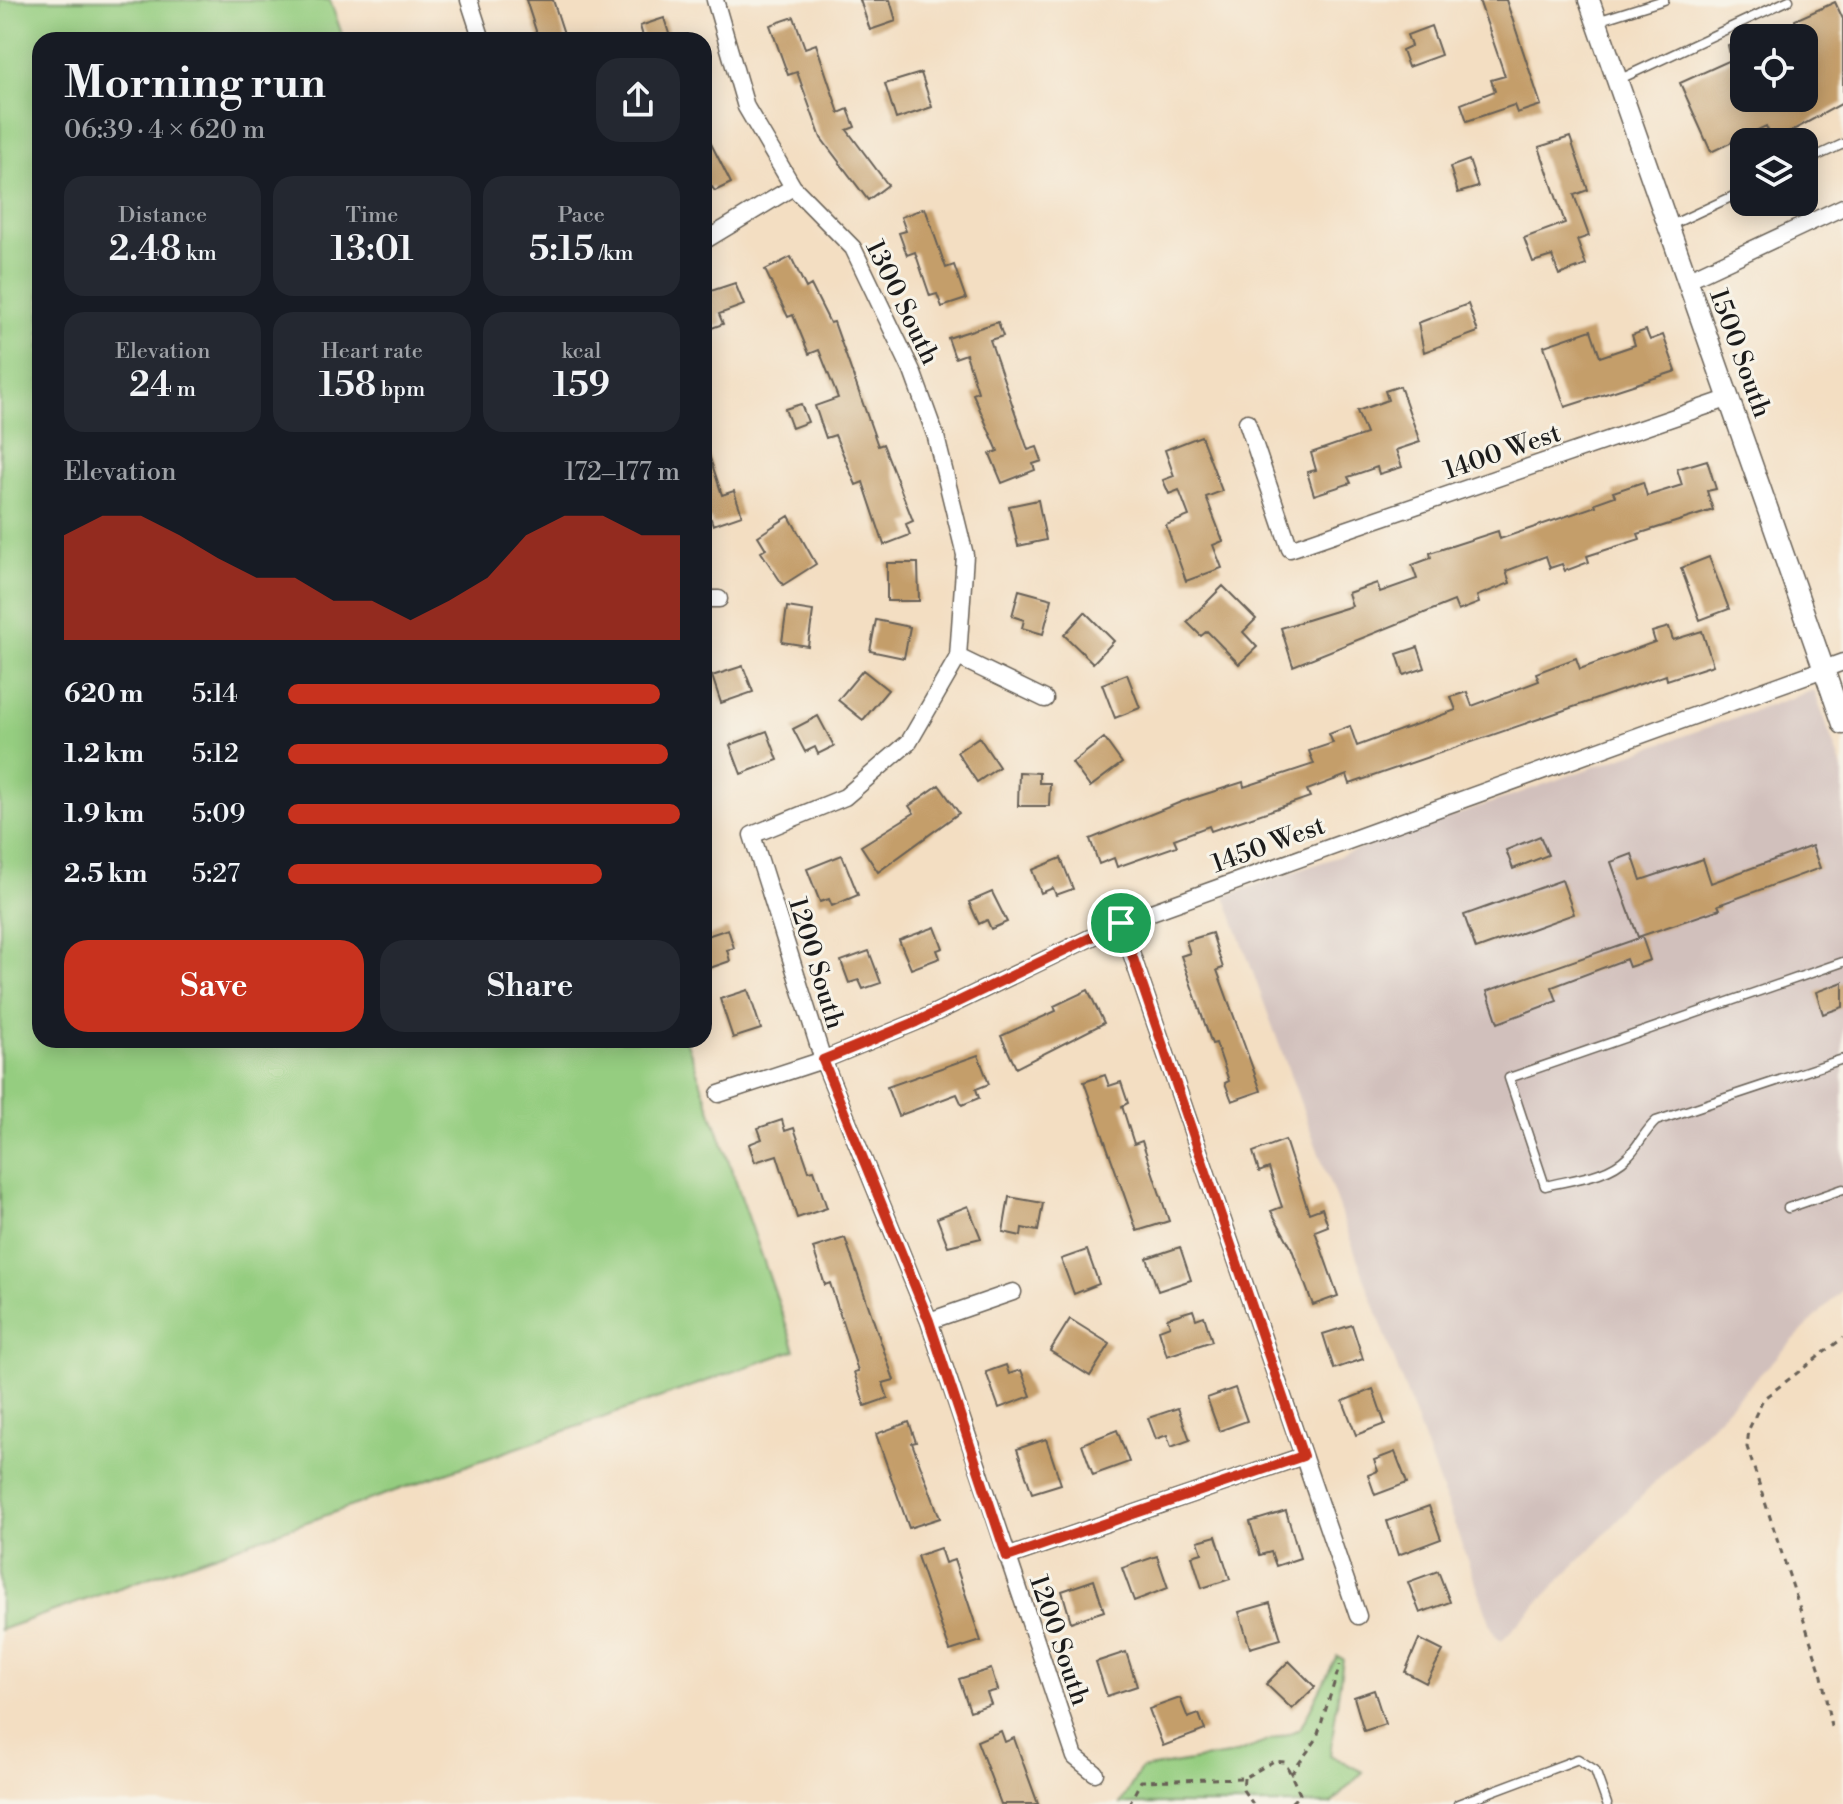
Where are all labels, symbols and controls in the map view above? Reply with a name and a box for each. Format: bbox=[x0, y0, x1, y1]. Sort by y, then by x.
map controls bbox=[1730, 24, 1818, 216]
button: locate bbox=[1730, 24, 1818, 112]
text: Morning run bbox=[64, 56, 326, 111]
button: share bbox=[596, 58, 680, 142]
text: 06:39 · 4 × 620 m bbox=[64, 114, 265, 146]
button: layers bbox=[1730, 128, 1818, 216]
text: Distance bbox=[118, 202, 207, 229]
text: Time bbox=[346, 202, 398, 229]
text: Pace bbox=[558, 202, 605, 229]
text: 2.48 bbox=[109, 229, 181, 271]
text: 13:01 bbox=[330, 229, 414, 271]
text: 5:15 bbox=[529, 229, 594, 271]
street label: 1300 South bbox=[858, 235, 946, 370]
text: km bbox=[181, 240, 217, 267]
text: /km bbox=[594, 240, 634, 267]
street label: 1500 South bbox=[1702, 285, 1778, 422]
text: Elevation bbox=[115, 338, 210, 365]
text: Heart rate bbox=[321, 338, 423, 365]
text: kcal bbox=[561, 338, 601, 365]
text: 24 bbox=[129, 365, 172, 407]
text: 158 bbox=[319, 365, 376, 407]
text: 159 bbox=[553, 365, 610, 407]
text: m bbox=[172, 376, 196, 403]
text: bpm bbox=[376, 376, 425, 403]
street label: 1400 West bbox=[1440, 417, 1565, 487]
text: Elevation bbox=[64, 456, 177, 488]
text: 172–177 m bbox=[564, 456, 680, 488]
text: 620 m bbox=[64, 678, 143, 710]
text: 5:14 bbox=[192, 678, 238, 710]
text: 1.2 km bbox=[64, 738, 144, 770]
text: 5:12 bbox=[192, 738, 239, 770]
text: 1.9 km bbox=[64, 798, 144, 830]
text: 5:09 bbox=[192, 798, 245, 830]
street label: 1450 West bbox=[1207, 810, 1329, 880]
text: 2.5 km bbox=[64, 858, 147, 890]
text: 5:27 bbox=[192, 858, 240, 890]
pin bbox=[1087, 889, 1155, 957]
street label: 1200 South bbox=[781, 894, 851, 1033]
icon: arrive bbox=[1099, 901, 1143, 945]
button: Save bbox=[64, 940, 364, 1032]
button: Share bbox=[380, 940, 680, 1032]
street label: 1200 South bbox=[1022, 1571, 1096, 1710]

